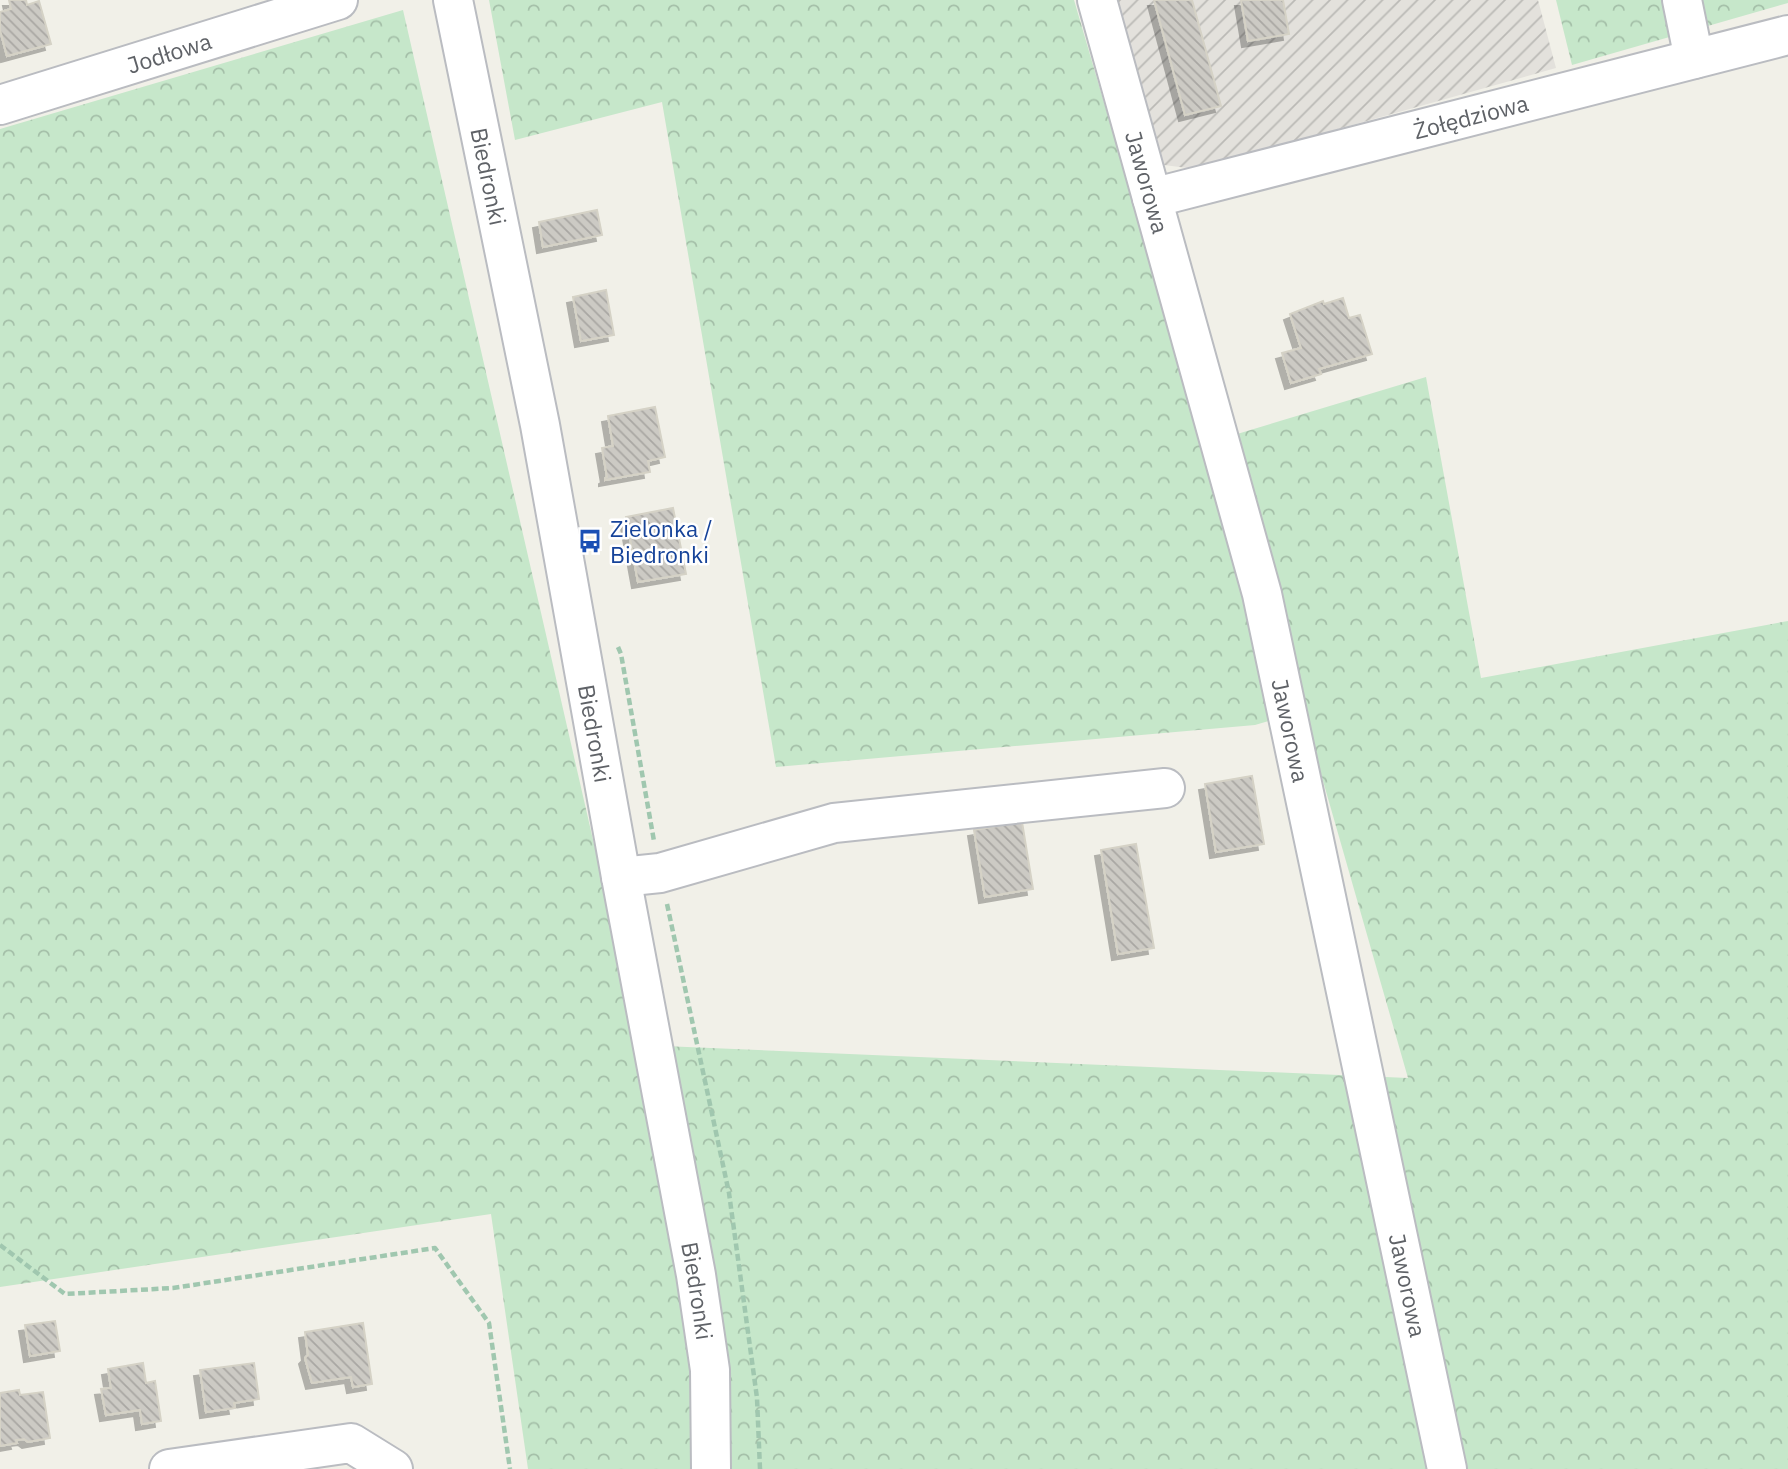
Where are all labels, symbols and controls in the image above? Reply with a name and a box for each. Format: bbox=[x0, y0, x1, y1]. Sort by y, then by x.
street label: Jodłowa bbox=[123, 25, 215, 80]
street label: Żołędziowa bbox=[1410, 87, 1531, 145]
street label: Biedronki bbox=[464, 125, 514, 228]
street label: Jaworowa bbox=[1119, 127, 1176, 237]
place label: Zielonka / Biedronki bbox=[610, 513, 712, 569]
bus stop icon: Zielonka / Biedronki bbox=[576, 527, 604, 555]
street label: Jaworowa bbox=[1265, 676, 1316, 785]
street label: Biedronki bbox=[572, 682, 619, 785]
street label: Jaworowa bbox=[1383, 1231, 1434, 1340]
street label: Biedronki bbox=[675, 1239, 720, 1342]

